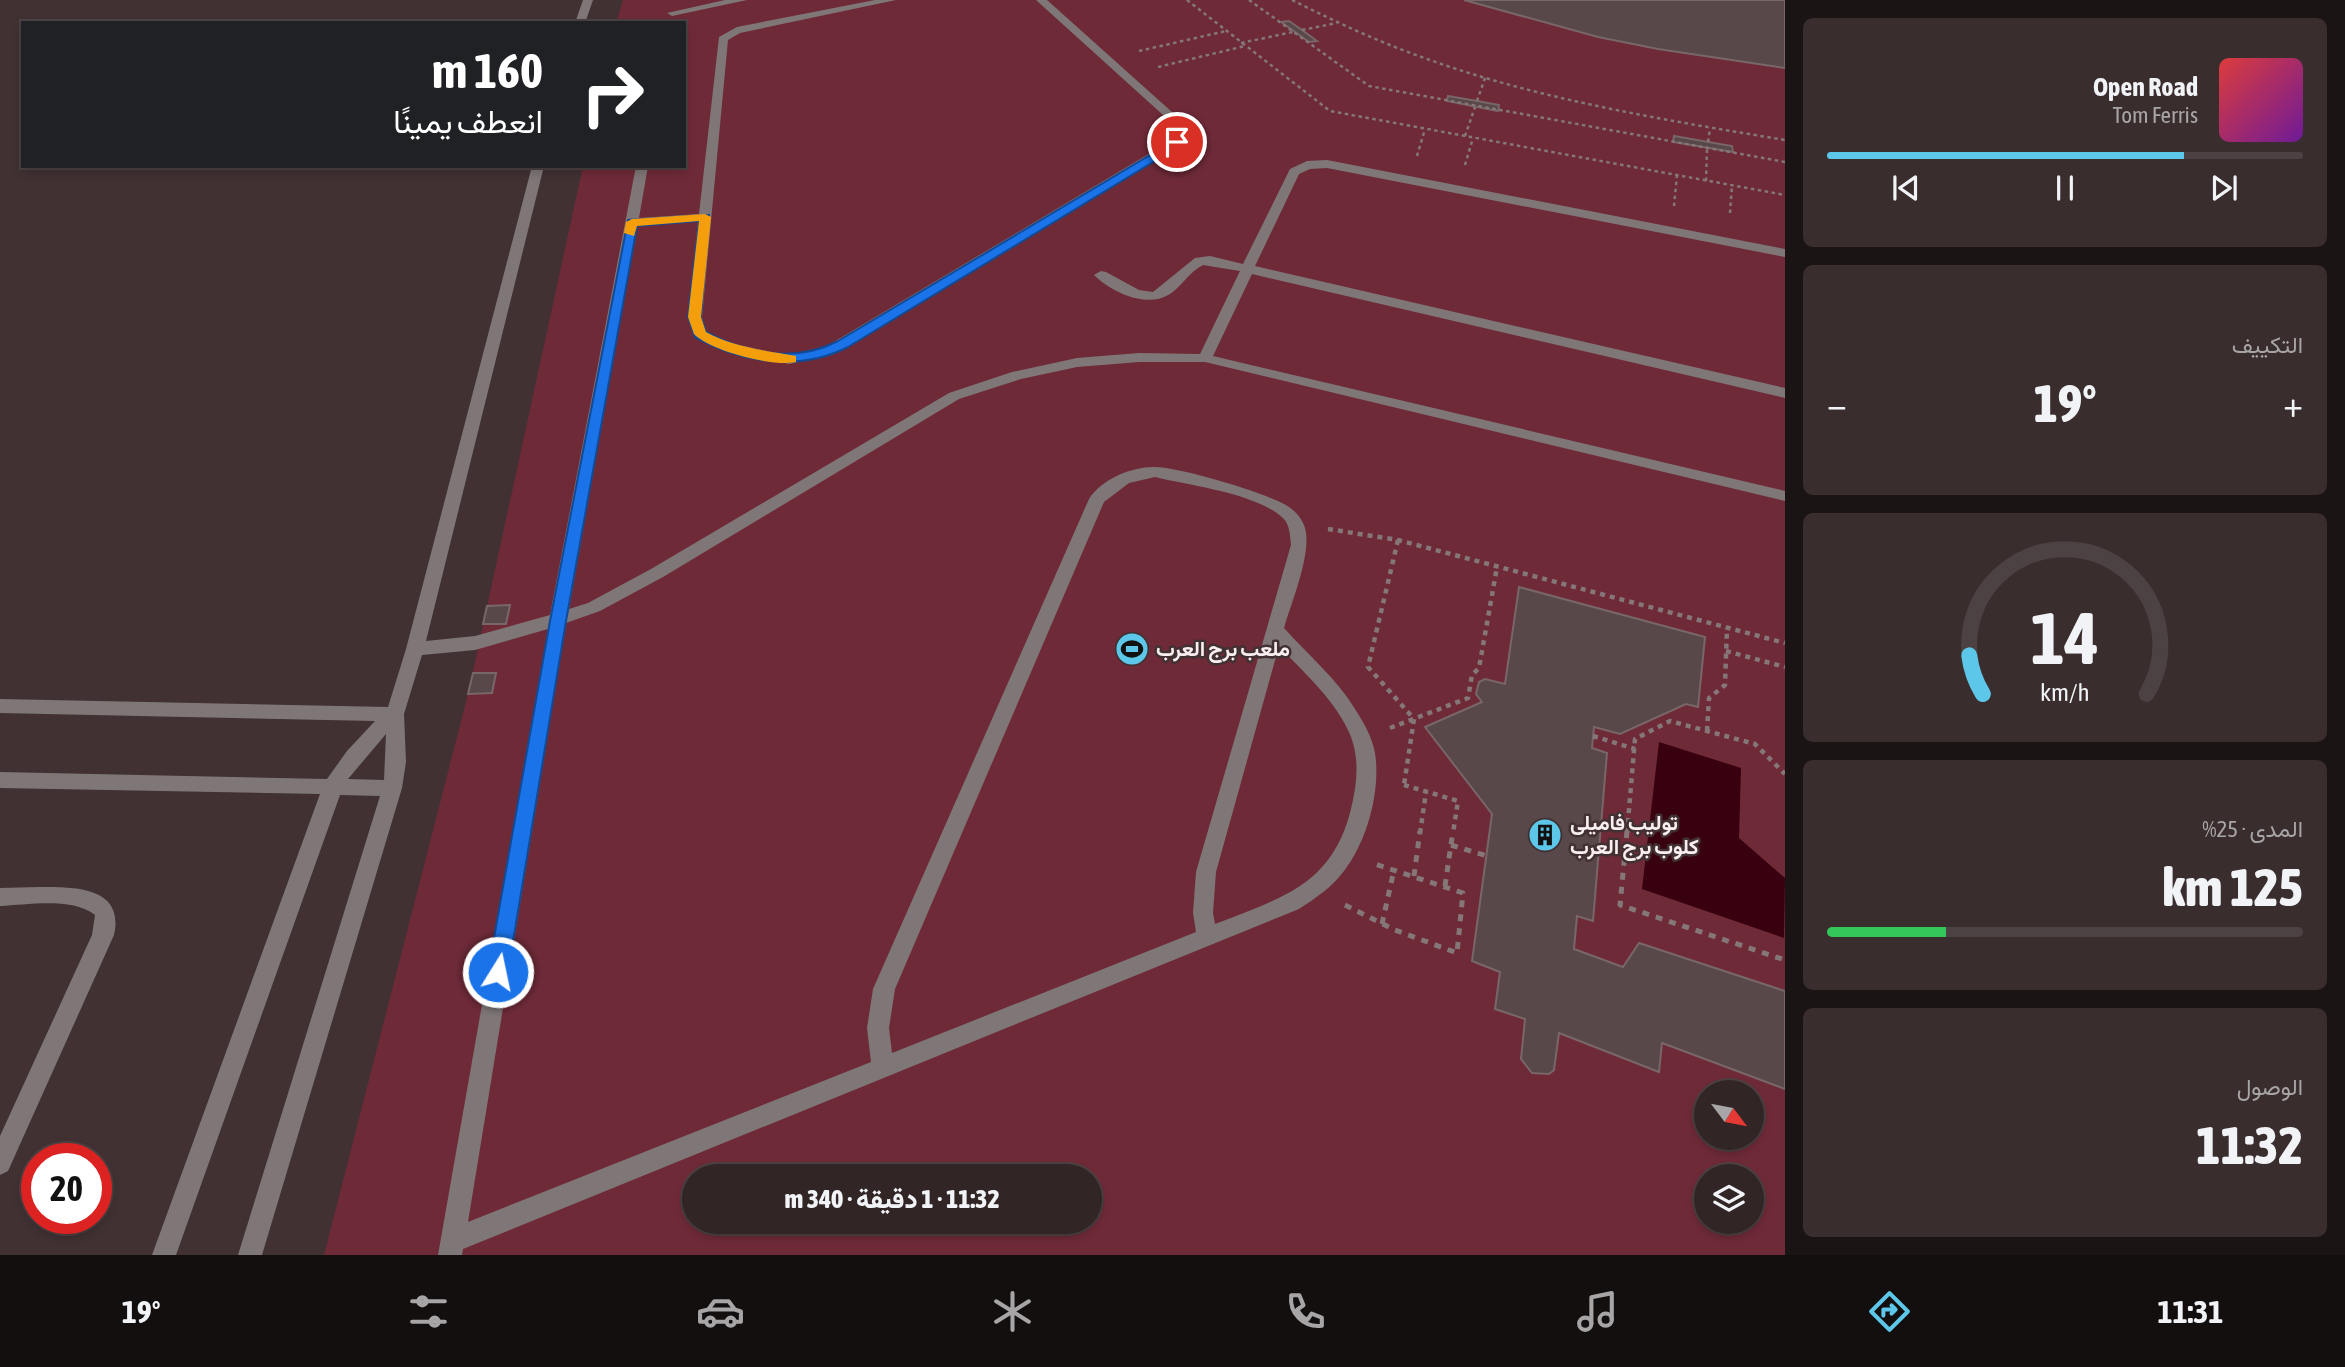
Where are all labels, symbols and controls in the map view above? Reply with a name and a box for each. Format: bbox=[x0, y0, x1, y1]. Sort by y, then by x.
text: 160 m bbox=[432, 42, 543, 98]
icon: right bbox=[567, 49, 658, 140]
text: Open Road bbox=[2093, 72, 2198, 102]
text: Tom Ferris bbox=[2113, 102, 2198, 128]
text: انعطف يمينًا bbox=[393, 103, 543, 140]
pin bbox=[1147, 112, 1207, 172]
icon: arrive bbox=[1158, 123, 1196, 161]
icon: previous bbox=[1887, 169, 1925, 207]
icon: pause bbox=[2046, 169, 2084, 207]
icon: next bbox=[2205, 169, 2243, 207]
text: التكييف bbox=[2232, 332, 2303, 358]
text: 19° bbox=[2033, 373, 2097, 433]
text: − bbox=[1827, 382, 1847, 425]
text: + bbox=[2283, 382, 2303, 425]
text: 14 bbox=[2031, 596, 2099, 679]
sports icon: ملعب برج العرب bbox=[1113, 630, 1151, 668]
place label: ملعب برج العرب bbox=[1156, 636, 1290, 663]
text: km/h bbox=[2040, 677, 2090, 705]
place label: توليب فاميلى كلوب برج العرب bbox=[1570, 810, 1699, 861]
building icon: توليب فاميلى كلوب برج العرب bbox=[1526, 816, 1564, 854]
text: المدى · 25% bbox=[2202, 816, 2303, 842]
text: 125 km bbox=[2162, 857, 2303, 917]
position arrow bbox=[461, 935, 535, 1009]
text: الوصول bbox=[2237, 1074, 2303, 1100]
north arrow bbox=[1694, 1080, 1764, 1150]
map controls bbox=[1694, 1080, 1764, 1234]
text: 11:32 bbox=[2196, 1115, 2303, 1175]
speed limit sign: 20 bbox=[21, 1143, 112, 1234]
button: layers bbox=[1694, 1164, 1764, 1234]
text: 11:32 · 1 دقيقة · 340 m bbox=[784, 1184, 1000, 1214]
icon: filters bbox=[404, 1287, 453, 1336]
icon: car bbox=[696, 1287, 745, 1336]
icon: climate bbox=[988, 1287, 1037, 1336]
icon: phone bbox=[1281, 1287, 1330, 1336]
icon: music bbox=[1573, 1287, 1622, 1336]
icon: directions bbox=[1865, 1287, 1914, 1336]
text: 19° bbox=[122, 1293, 161, 1330]
text: 11:31 bbox=[2158, 1293, 2223, 1330]

